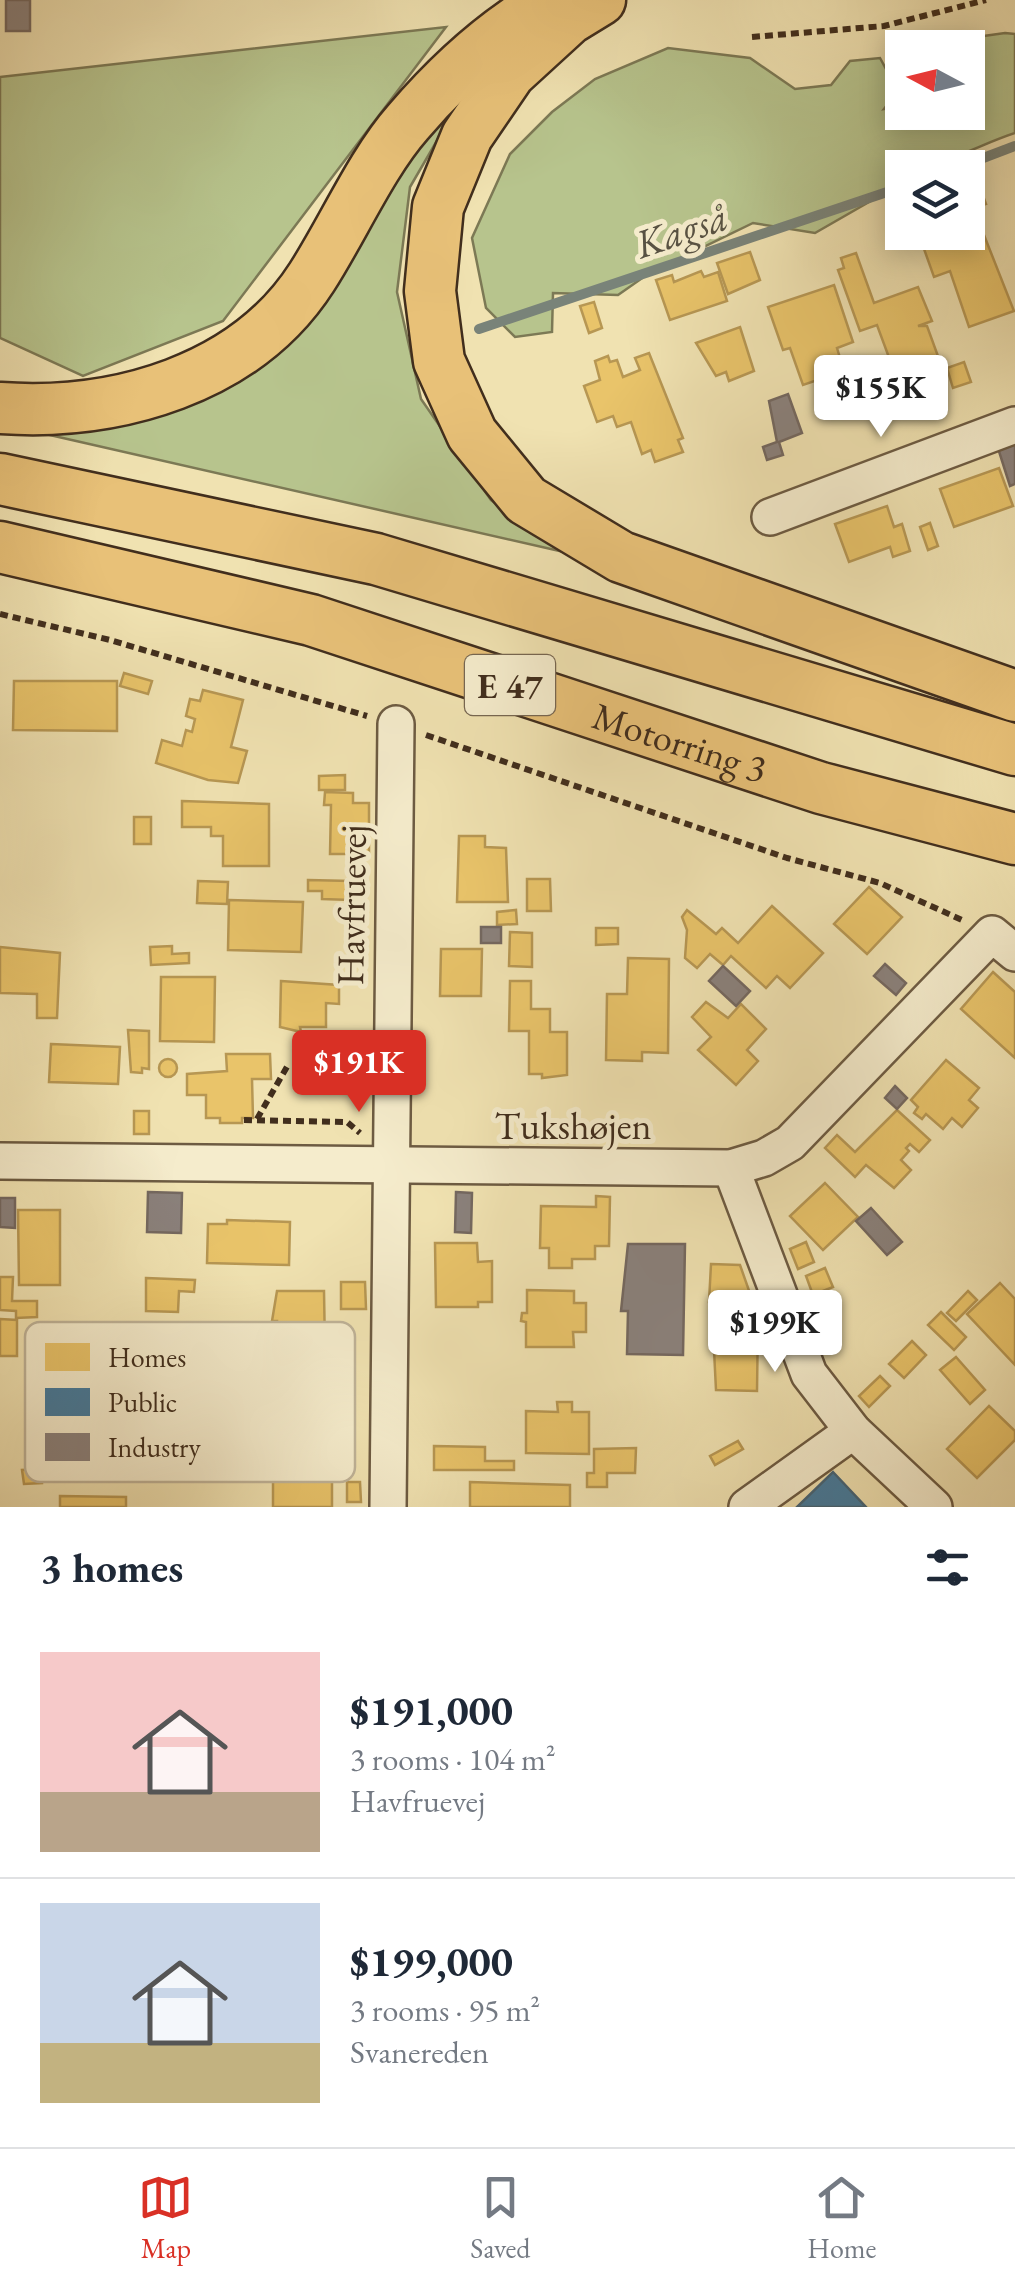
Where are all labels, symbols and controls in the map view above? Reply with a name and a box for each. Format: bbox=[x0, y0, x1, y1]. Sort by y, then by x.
north arrow bbox=[885, 30, 985, 130]
map controls bbox=[885, 30, 985, 250]
button: layers bbox=[885, 150, 985, 250]
water label: Kagså bbox=[627, 190, 734, 270]
pin: $155K bbox=[811, 355, 951, 440]
text: $155K bbox=[836, 366, 926, 408]
road number: E 47 bbox=[465, 655, 555, 715]
street label: Motorring 3 bbox=[587, 690, 773, 793]
street label: Havfruevej bbox=[325, 824, 377, 986]
pin: $191K bbox=[289, 1030, 429, 1115]
text: $191K bbox=[314, 1041, 404, 1083]
street label: Tukshøjen bbox=[494, 1101, 652, 1150]
pin: $199K bbox=[705, 1290, 845, 1375]
text: $199K bbox=[730, 1301, 820, 1343]
legend bbox=[25, 1322, 355, 1482]
text: Homes bbox=[108, 1339, 186, 1375]
text: Public bbox=[108, 1384, 177, 1420]
text: Industry bbox=[108, 1429, 201, 1465]
text: 3 homes bbox=[40, 1540, 183, 1595]
icon: filters bbox=[920, 1540, 975, 1595]
text: $191,000 bbox=[350, 1683, 513, 1738]
icon: home bbox=[120, 1692, 240, 1812]
text: 3 rooms · 104 m² bbox=[350, 1738, 556, 1780]
text: Havfruevej bbox=[350, 1780, 485, 1822]
text: $199,000 bbox=[350, 1934, 513, 1989]
icon: home bbox=[120, 1943, 240, 2063]
text: 3 rooms · 95 m² bbox=[350, 1989, 540, 2031]
text: Svanereden bbox=[350, 2031, 489, 2073]
tab: Map bbox=[138, 2170, 193, 2266]
tab: Saved bbox=[470, 2170, 530, 2266]
tab: Home bbox=[807, 2170, 877, 2266]

